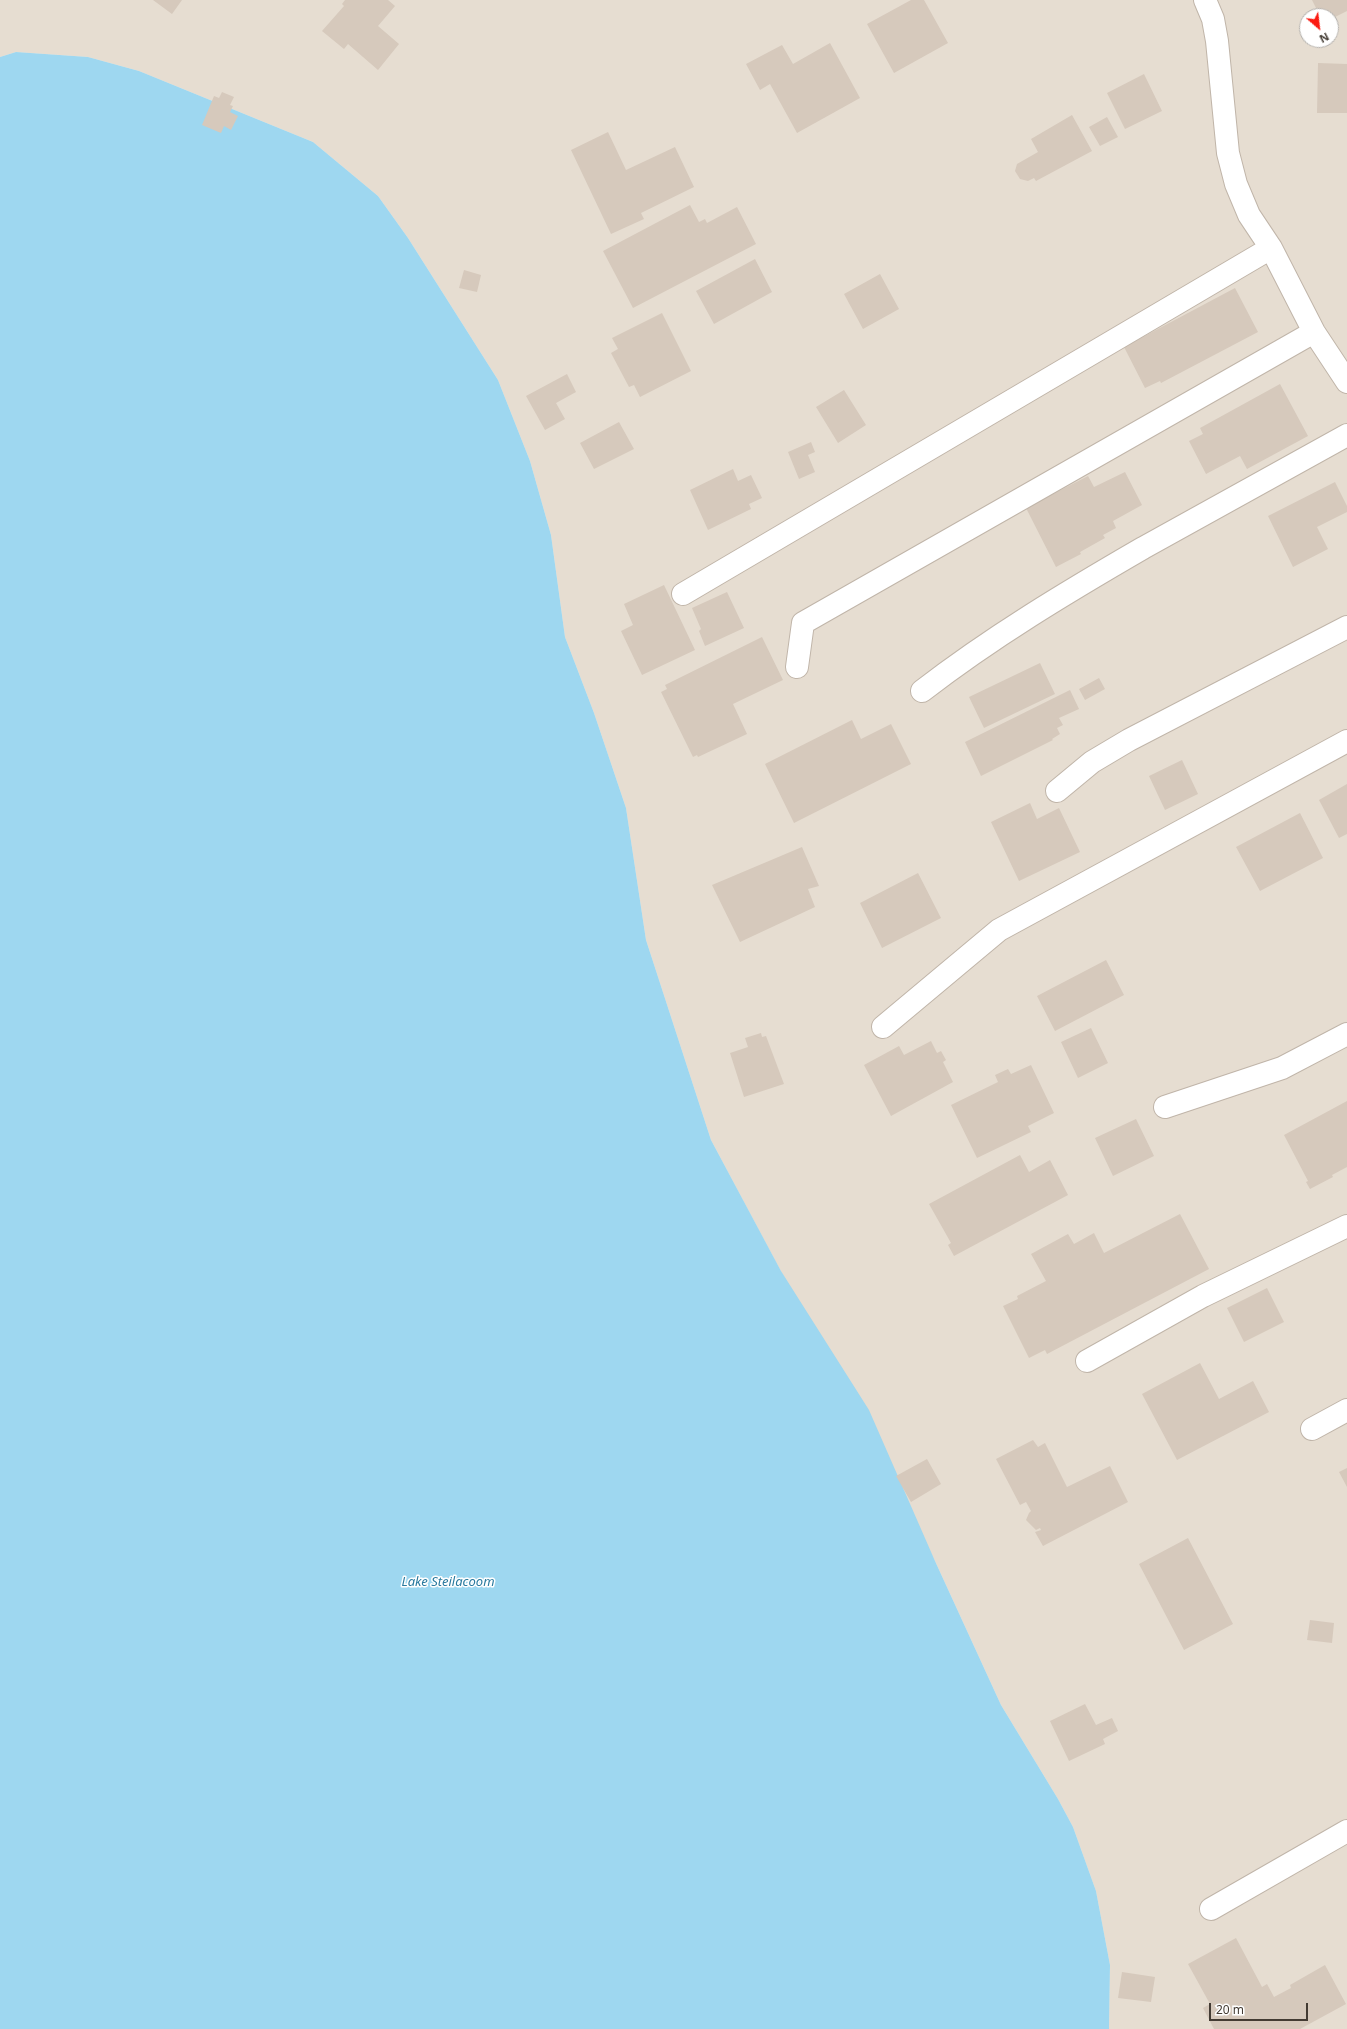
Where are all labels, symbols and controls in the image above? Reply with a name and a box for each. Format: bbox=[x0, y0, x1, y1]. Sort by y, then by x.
north arrow bbox=[1299, 8, 1339, 48]
text: N bbox=[1317, 29, 1332, 47]
water label: Lake Steilacoom bbox=[401, 1574, 495, 1590]
scale bar bbox=[1211, 1995, 1310, 2021]
text: 20 m bbox=[1216, 2001, 1244, 2018]

